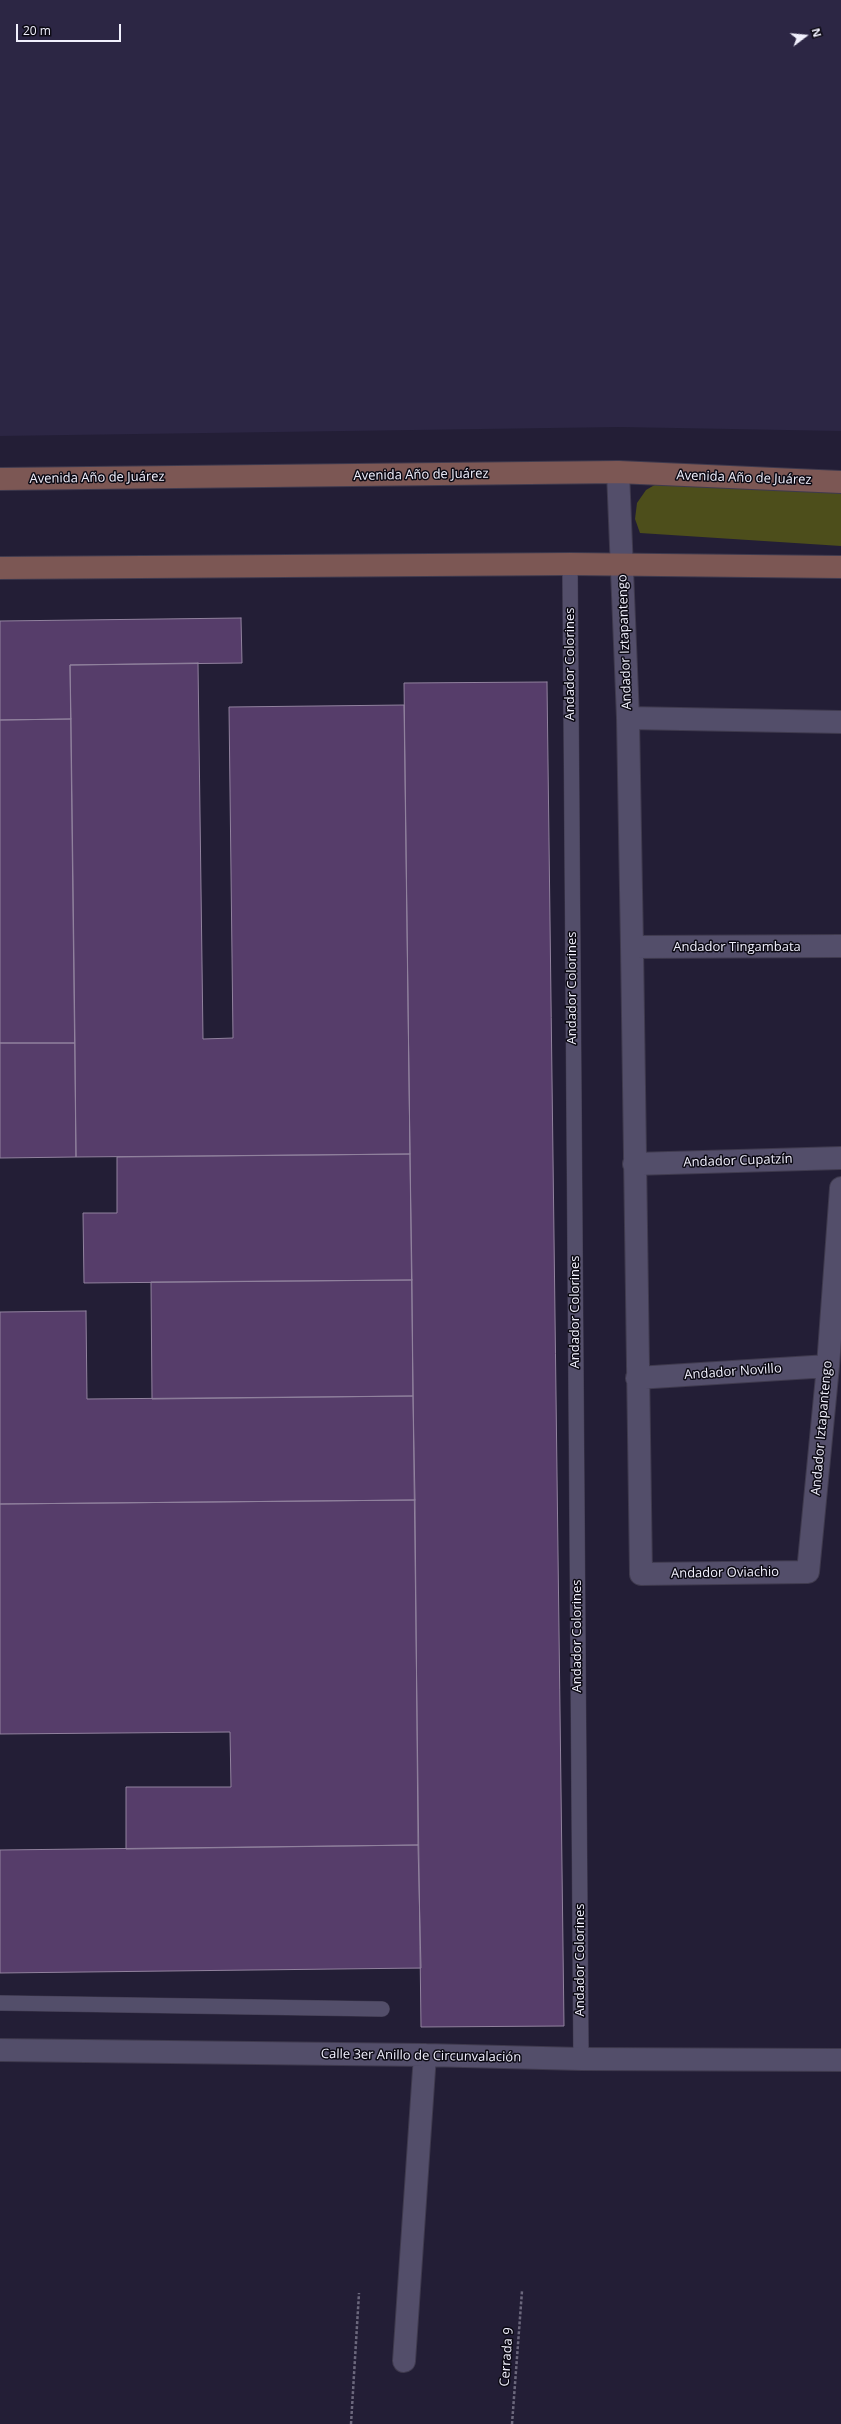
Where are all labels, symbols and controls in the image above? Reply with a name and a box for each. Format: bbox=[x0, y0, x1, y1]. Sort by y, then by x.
scale bar bbox=[18, 16, 123, 42]
north arrow bbox=[785, 16, 825, 56]
text: 20 m bbox=[23, 22, 51, 39]
text: N bbox=[809, 26, 825, 39]
street label: Avenida Año de Juárez bbox=[353, 466, 489, 484]
street label: Avenida Año de Juárez bbox=[676, 468, 812, 488]
street label: Avenida Año de Juárez bbox=[29, 469, 165, 487]
street label: Andador Iztapantengo bbox=[615, 574, 635, 710]
street label: Andador Colorines bbox=[562, 607, 578, 721]
street label: Andador Colorines bbox=[564, 931, 580, 1045]
street label: Andador Tingambata bbox=[673, 939, 801, 955]
street label: Andador Cupatzín bbox=[683, 1151, 793, 1171]
street label: Andador Colorines bbox=[567, 1255, 583, 1369]
street label: Andador Iztapantengo bbox=[808, 1360, 836, 1496]
street label: Andador Novillo bbox=[684, 1361, 782, 1383]
street label: Andador Oviachio bbox=[671, 1564, 779, 1582]
street label: Andador Colorines bbox=[569, 1579, 585, 1693]
street label: Andador Colorines bbox=[572, 1903, 588, 2017]
street label: Calle 3er Anillo de Circunvalación bbox=[321, 2046, 521, 2066]
street label: Cerrada 9 bbox=[497, 2327, 517, 2387]

